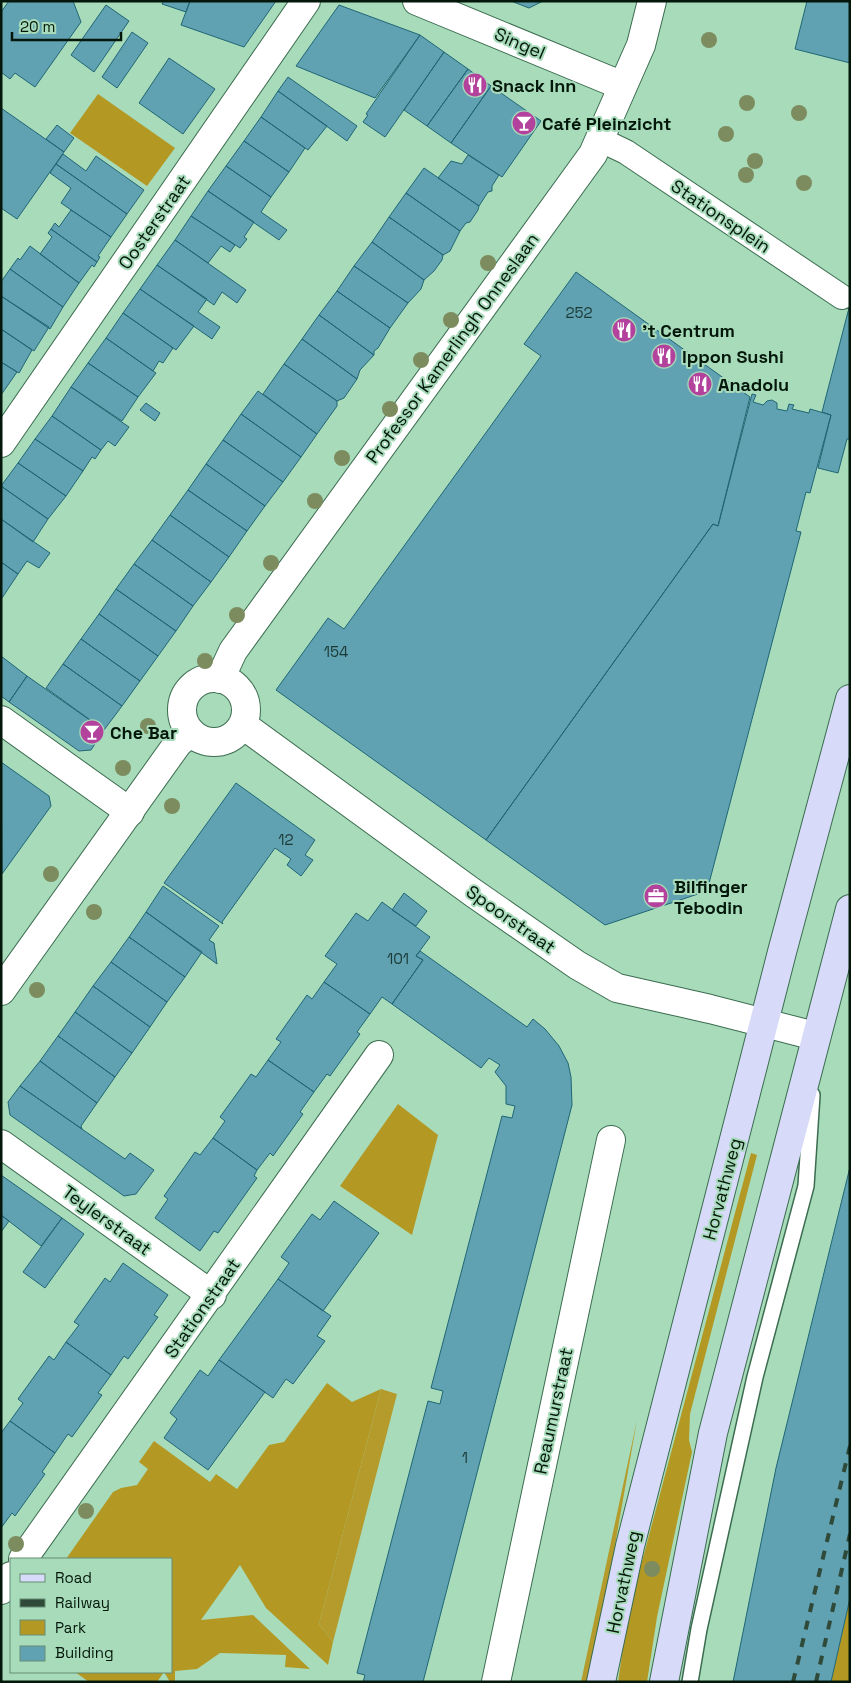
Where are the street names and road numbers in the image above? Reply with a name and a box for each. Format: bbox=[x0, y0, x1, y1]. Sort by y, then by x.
street label: Singel bbox=[491, 22, 549, 64]
street label: Oosterstraat bbox=[113, 170, 195, 274]
street label: Stationsplein bbox=[667, 174, 775, 258]
street label: Professor Kamerlingh Onneslaan bbox=[361, 228, 543, 468]
street label: Spoorstraat bbox=[462, 880, 560, 958]
street label: Horvathweg bbox=[697, 1136, 747, 1242]
street label: Teylerstraat bbox=[58, 1180, 156, 1260]
street label: Stationstraat bbox=[159, 1254, 245, 1362]
street label: Reaumurstraat bbox=[528, 1346, 578, 1476]
street label: Horvathweg bbox=[601, 1528, 645, 1636]

